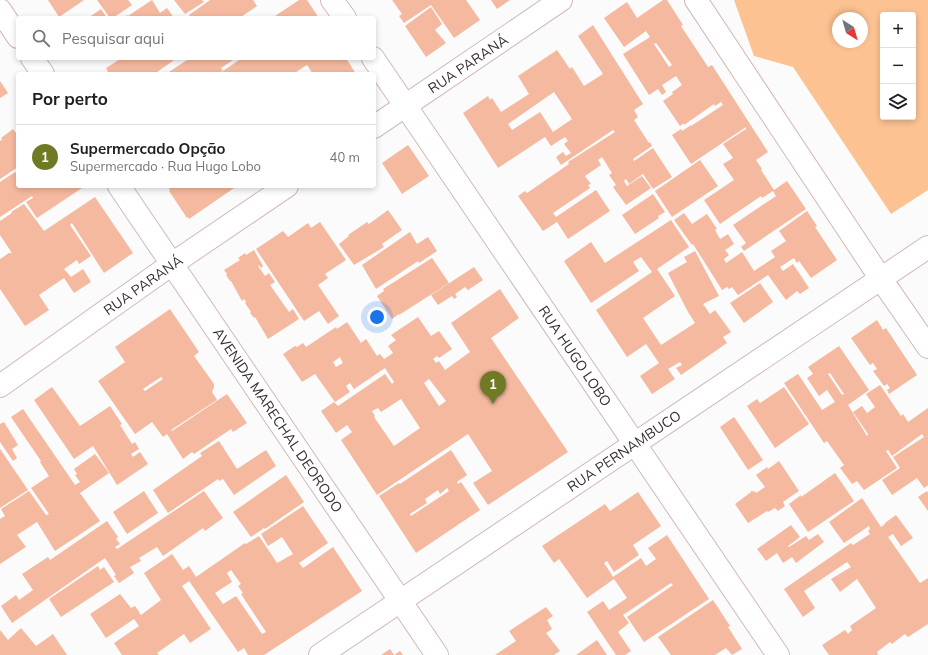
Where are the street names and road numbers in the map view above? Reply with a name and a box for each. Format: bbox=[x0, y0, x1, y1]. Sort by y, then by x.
street label: RUA PARANÁ bbox=[425, 30, 512, 97]
street label: RUA PARANÁ bbox=[100, 251, 187, 319]
street label: RUA HUGO LOBO bbox=[535, 302, 615, 410]
street label: AVENIDA MARECHAL DEORODO bbox=[209, 324, 347, 516]
street label: RUA PERNAMBUCO bbox=[564, 406, 684, 496]

